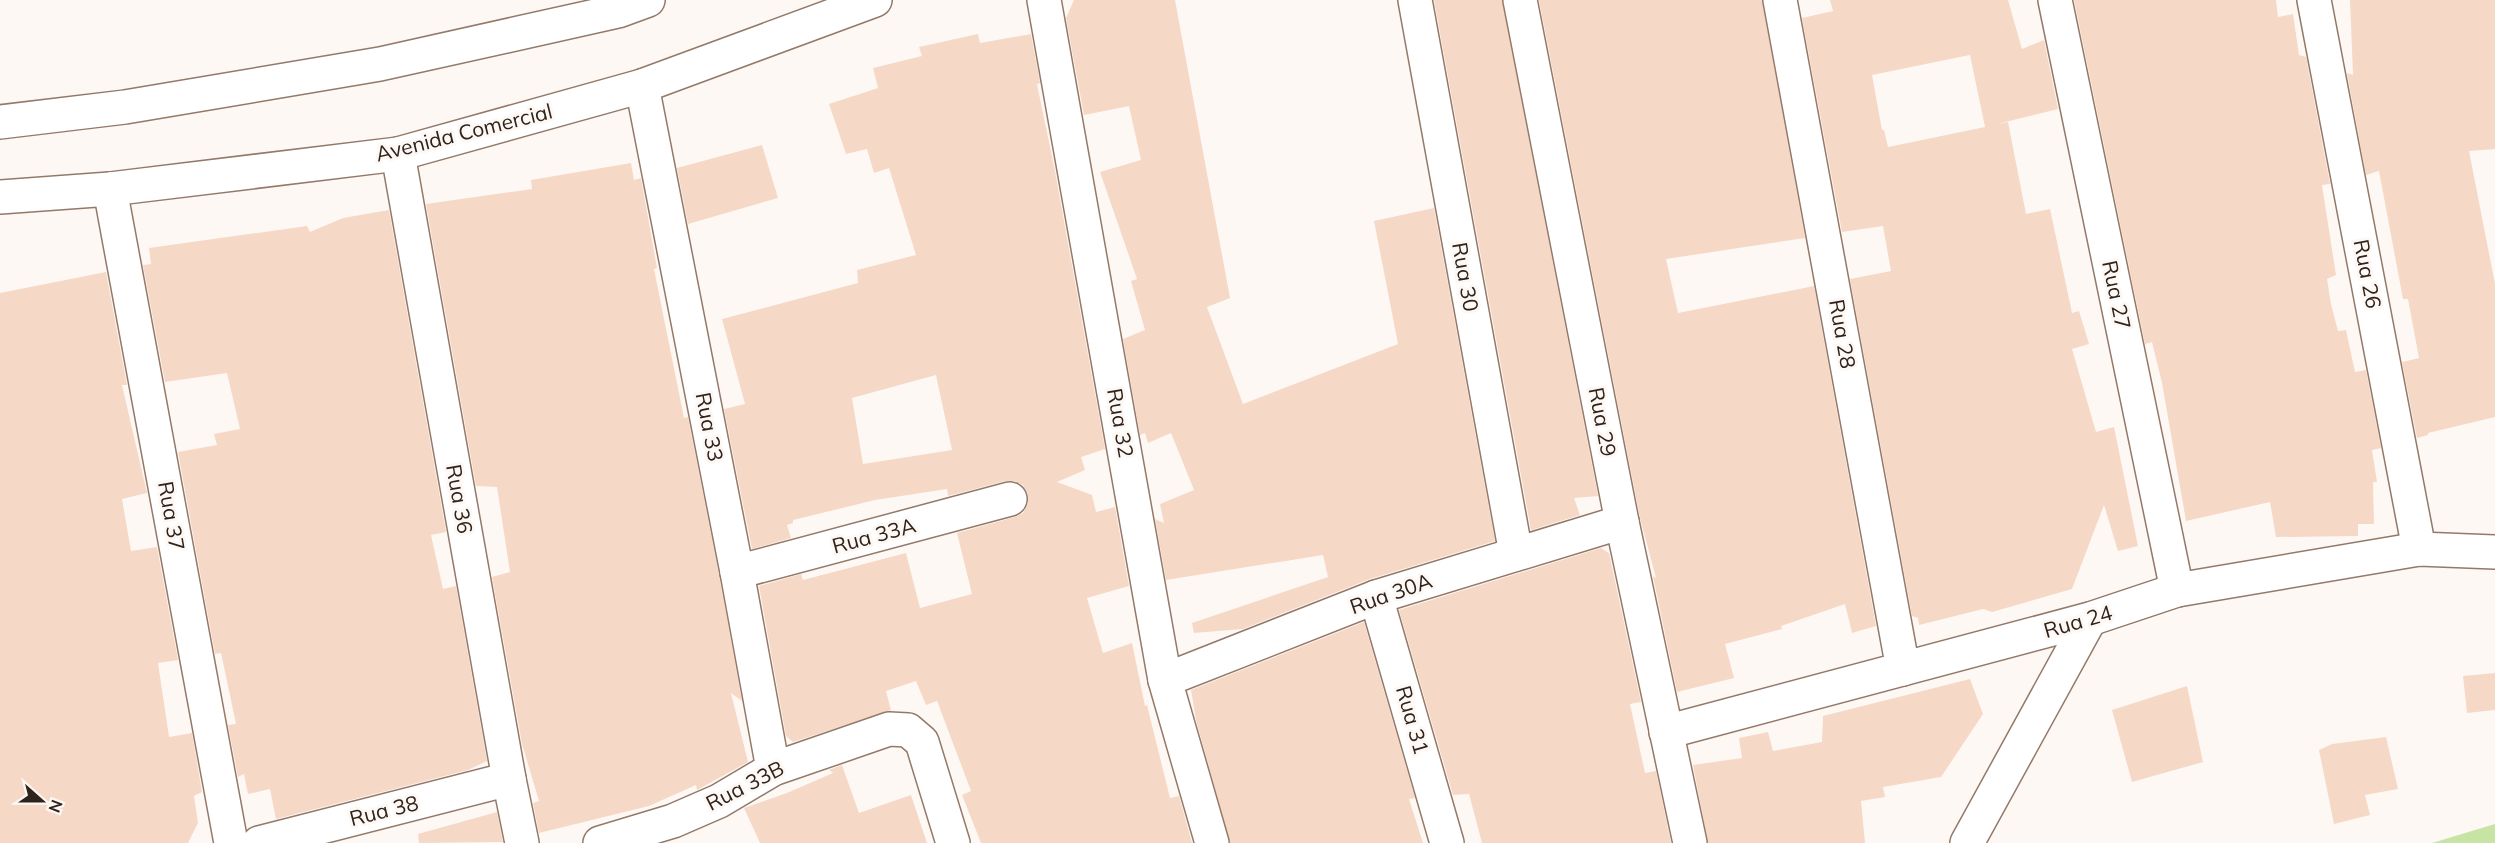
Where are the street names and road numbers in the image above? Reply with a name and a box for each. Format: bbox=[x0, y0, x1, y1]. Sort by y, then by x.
street label: Avenida Comercial bbox=[373, 97, 555, 167]
street label: Rua 26 bbox=[2349, 237, 2387, 311]
street label: Rua 30 bbox=[1447, 240, 1485, 314]
street label: Rua 27 bbox=[2097, 258, 2137, 332]
street label: Rua 28 bbox=[1824, 297, 1862, 371]
street label: Rua 29 bbox=[1584, 385, 1622, 459]
street label: Rua 32 bbox=[1102, 386, 1140, 460]
street label: Rua 33 bbox=[691, 390, 729, 464]
street label: Rua 36 bbox=[441, 462, 479, 536]
street label: Rua 37 bbox=[153, 479, 191, 553]
street label: Rua 33A bbox=[829, 511, 919, 559]
street label: Rua 30A bbox=[1346, 567, 1436, 619]
street label: Rua 24 bbox=[2041, 599, 2115, 643]
street label: Rua 31 bbox=[1391, 683, 1435, 757]
street label: Rua 33B bbox=[701, 754, 788, 816]
street label: Rua 38 bbox=[347, 789, 421, 831]

